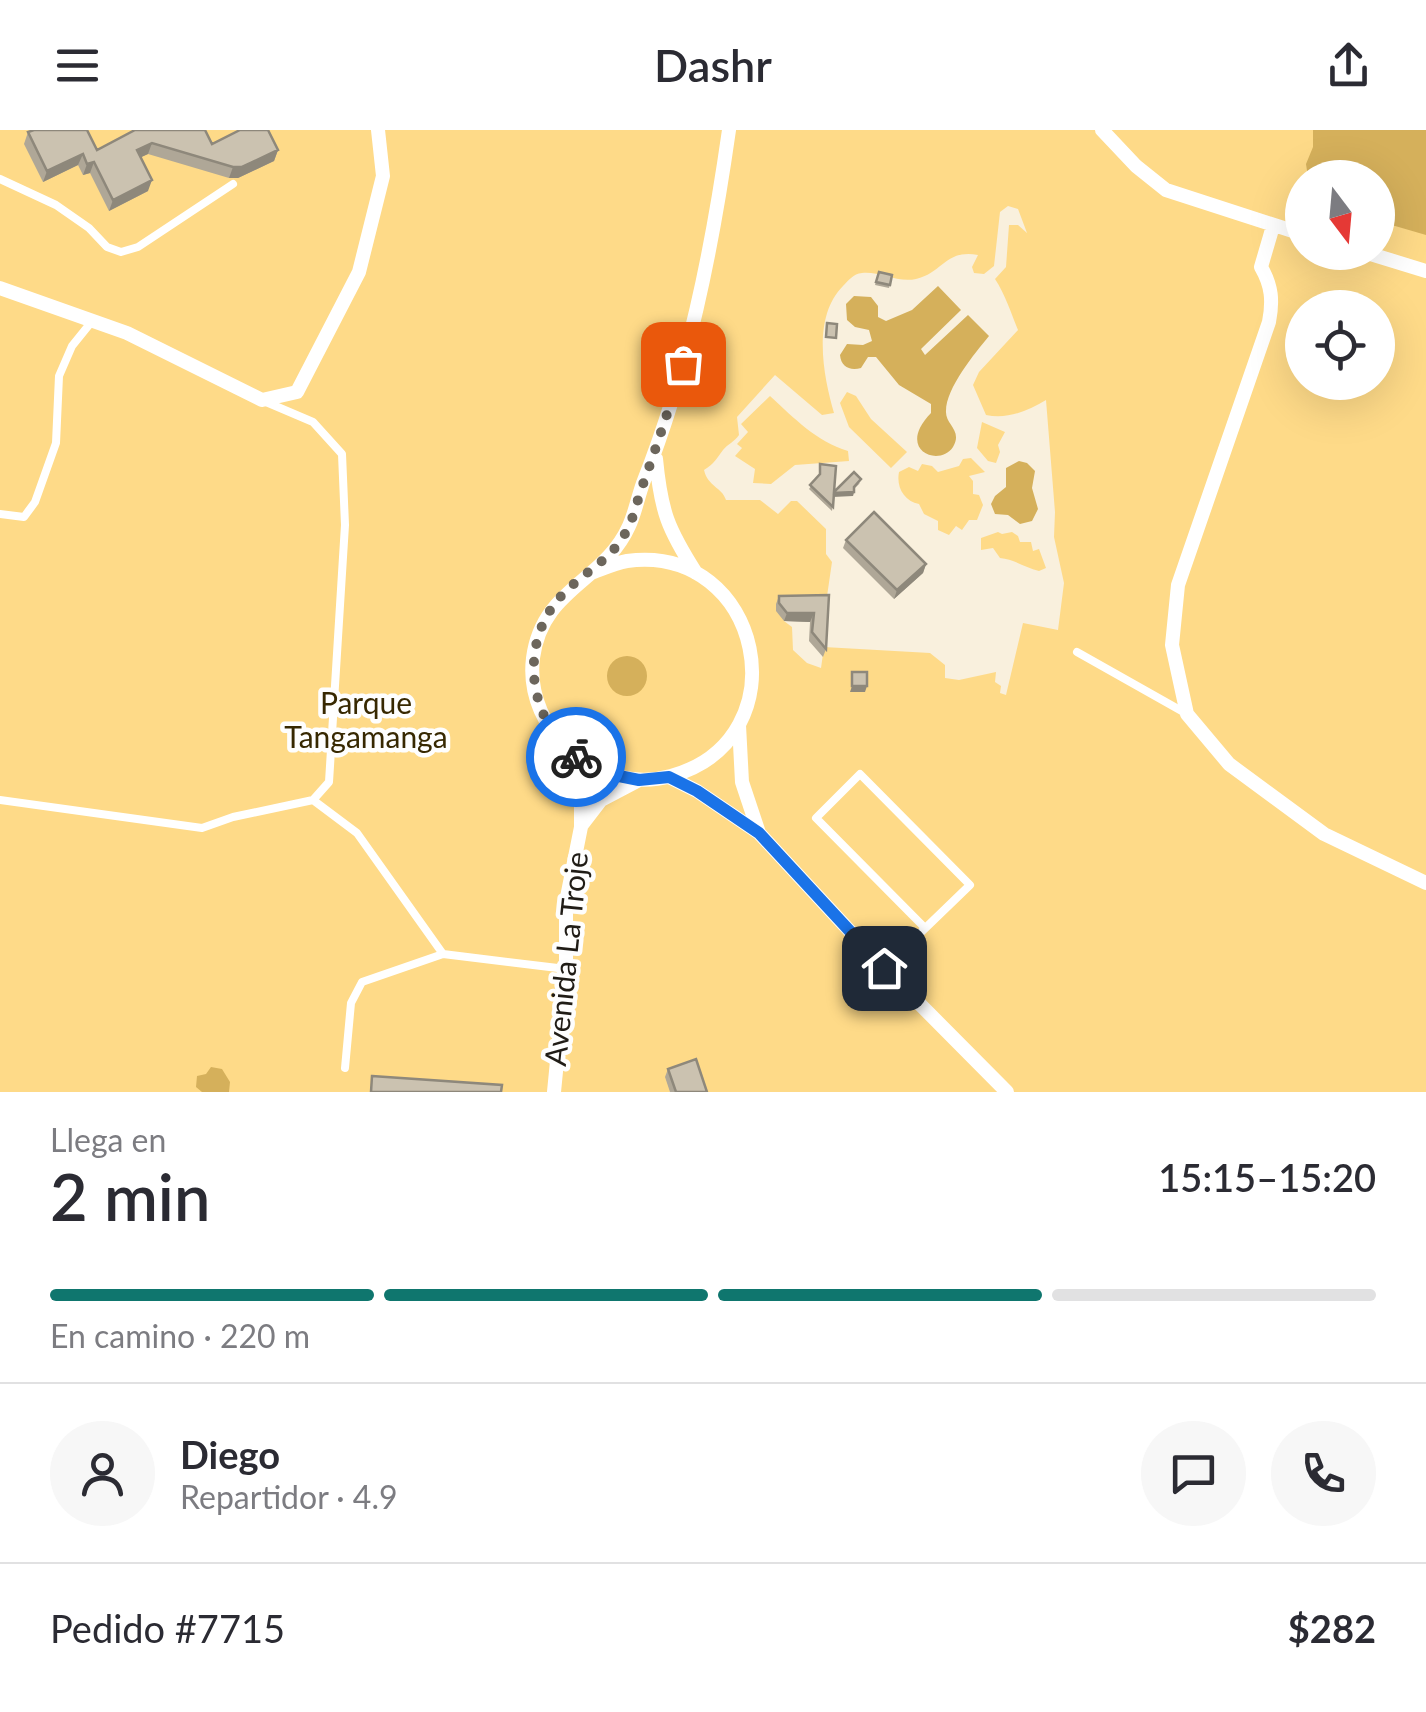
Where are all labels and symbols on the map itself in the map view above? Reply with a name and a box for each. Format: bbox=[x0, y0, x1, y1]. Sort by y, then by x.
north arrow bbox=[1285, 160, 1395, 270]
pin bbox=[641, 322, 726, 407]
park label: Parque Tangamanga bbox=[284, 684, 448, 754]
courier bbox=[526, 707, 626, 807]
street label: Avenida La Troje bbox=[536, 850, 594, 1068]
pin bbox=[842, 926, 927, 1011]

